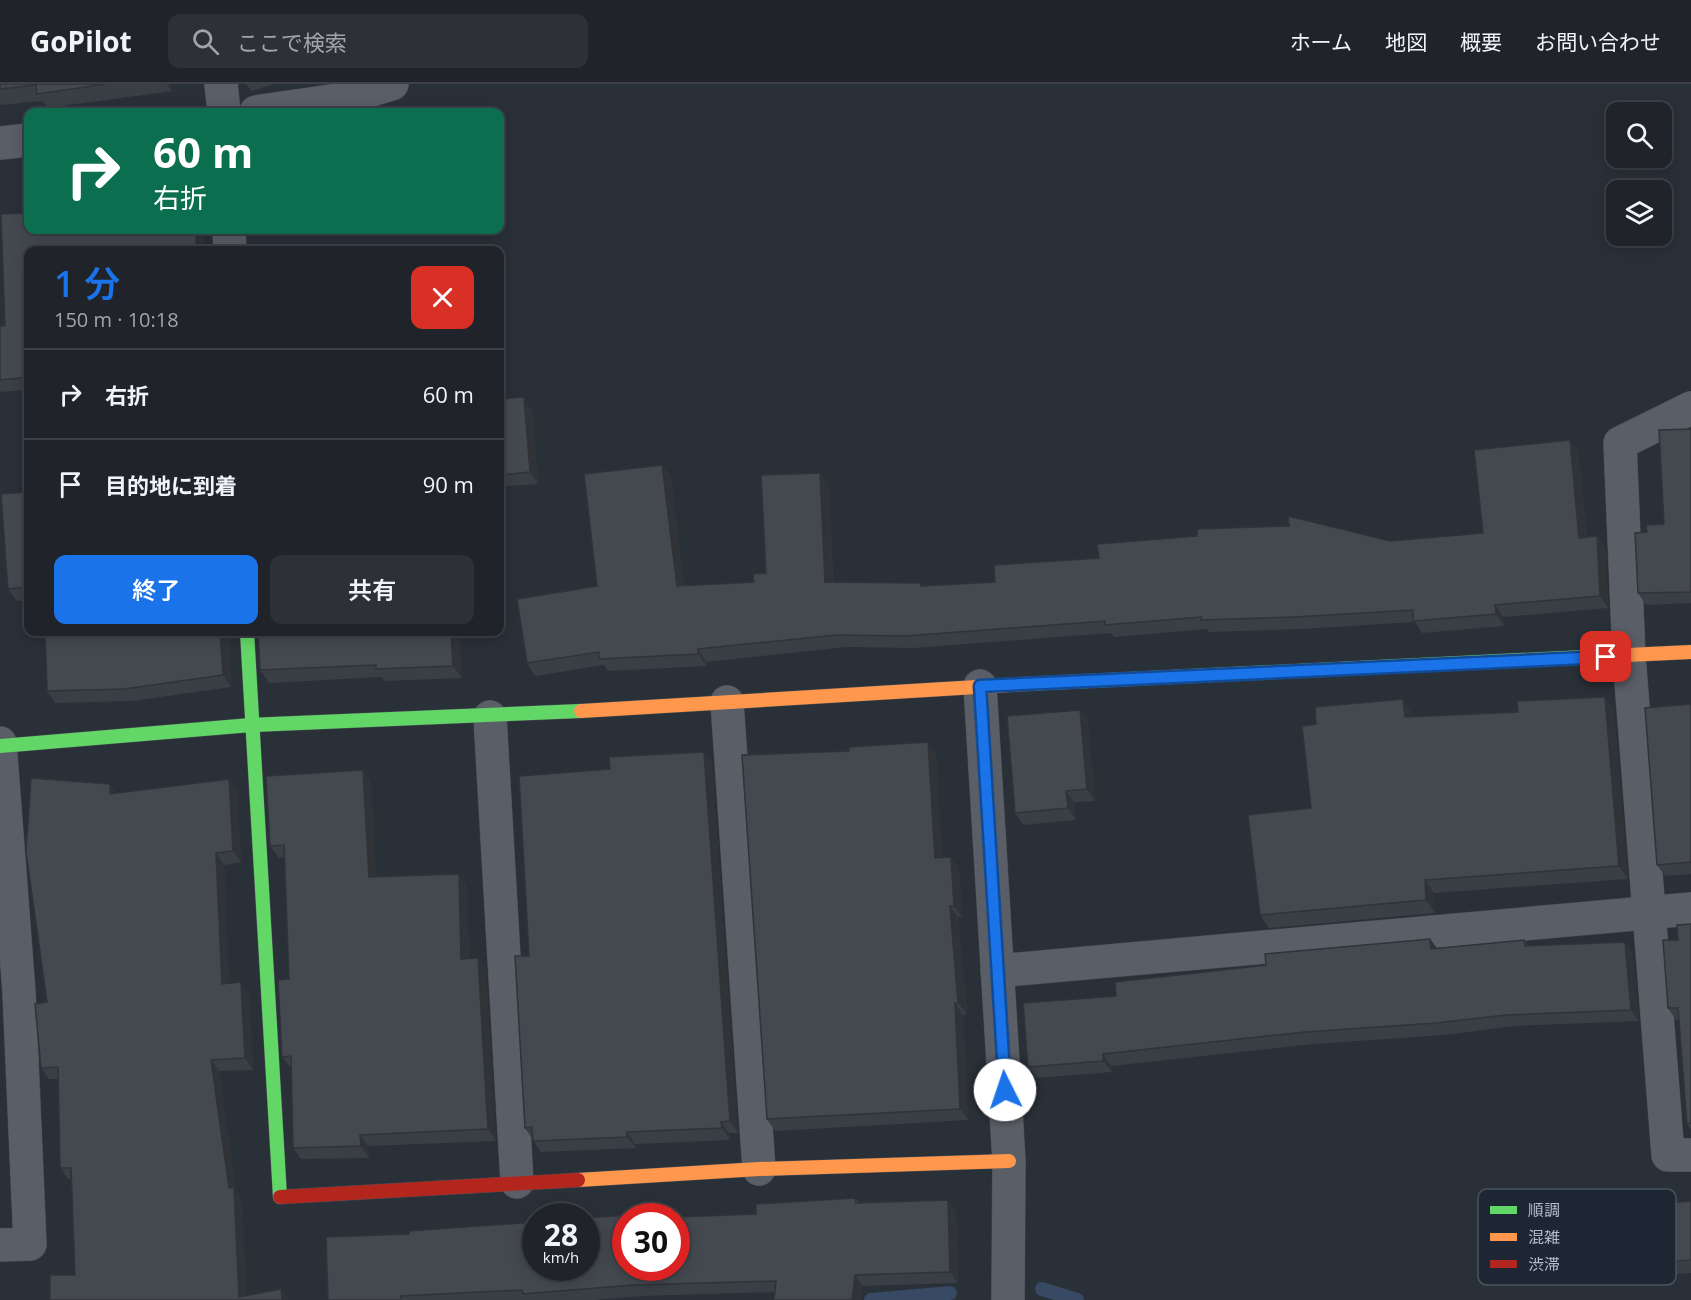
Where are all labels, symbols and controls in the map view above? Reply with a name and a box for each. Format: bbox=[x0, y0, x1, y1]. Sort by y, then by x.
search box bbox=[168, 14, 588, 68]
text: GoPilot bbox=[30, 22, 132, 60]
icon: search bbox=[189, 25, 222, 58]
text: ここで検索 bbox=[237, 27, 347, 57]
text: ホーム bbox=[1290, 28, 1352, 56]
text: 地図 bbox=[1385, 28, 1427, 56]
text: 概要 bbox=[1460, 28, 1502, 56]
text: お問い合わせ bbox=[1535, 28, 1661, 56]
map controls bbox=[1606, 102, 1672, 246]
button: search bbox=[1606, 102, 1672, 168]
text: 60 m bbox=[153, 123, 253, 180]
icon: right bbox=[54, 132, 132, 210]
text: 右折 bbox=[153, 179, 207, 216]
button: layers bbox=[1606, 180, 1672, 246]
text: 1 分 bbox=[54, 259, 120, 308]
button: close bbox=[411, 266, 474, 329]
text: 150 m · 10:18 bbox=[54, 306, 179, 333]
icon: right bbox=[54, 378, 87, 411]
text: 60 m bbox=[423, 379, 474, 409]
text: 右折 bbox=[105, 380, 149, 410]
icon: arrive bbox=[54, 468, 87, 501]
text: 90 m bbox=[423, 469, 474, 499]
text: 目的地に到着 bbox=[105, 470, 237, 500]
button: 終了 bbox=[54, 555, 258, 624]
button: 共有 bbox=[270, 555, 474, 624]
pin bbox=[1580, 631, 1631, 682]
icon: arrive bbox=[1589, 640, 1622, 673]
position arrow bbox=[973, 1058, 1037, 1122]
legend bbox=[1478, 1189, 1676, 1285]
text: 順調 bbox=[1528, 1199, 1560, 1221]
speed limit sign: 30 bbox=[612, 1203, 690, 1281]
text: 28 bbox=[544, 1214, 578, 1255]
text: 混雑 bbox=[1528, 1226, 1560, 1248]
text: km/h bbox=[543, 1247, 579, 1267]
text: 渋滞 bbox=[1528, 1253, 1560, 1275]

